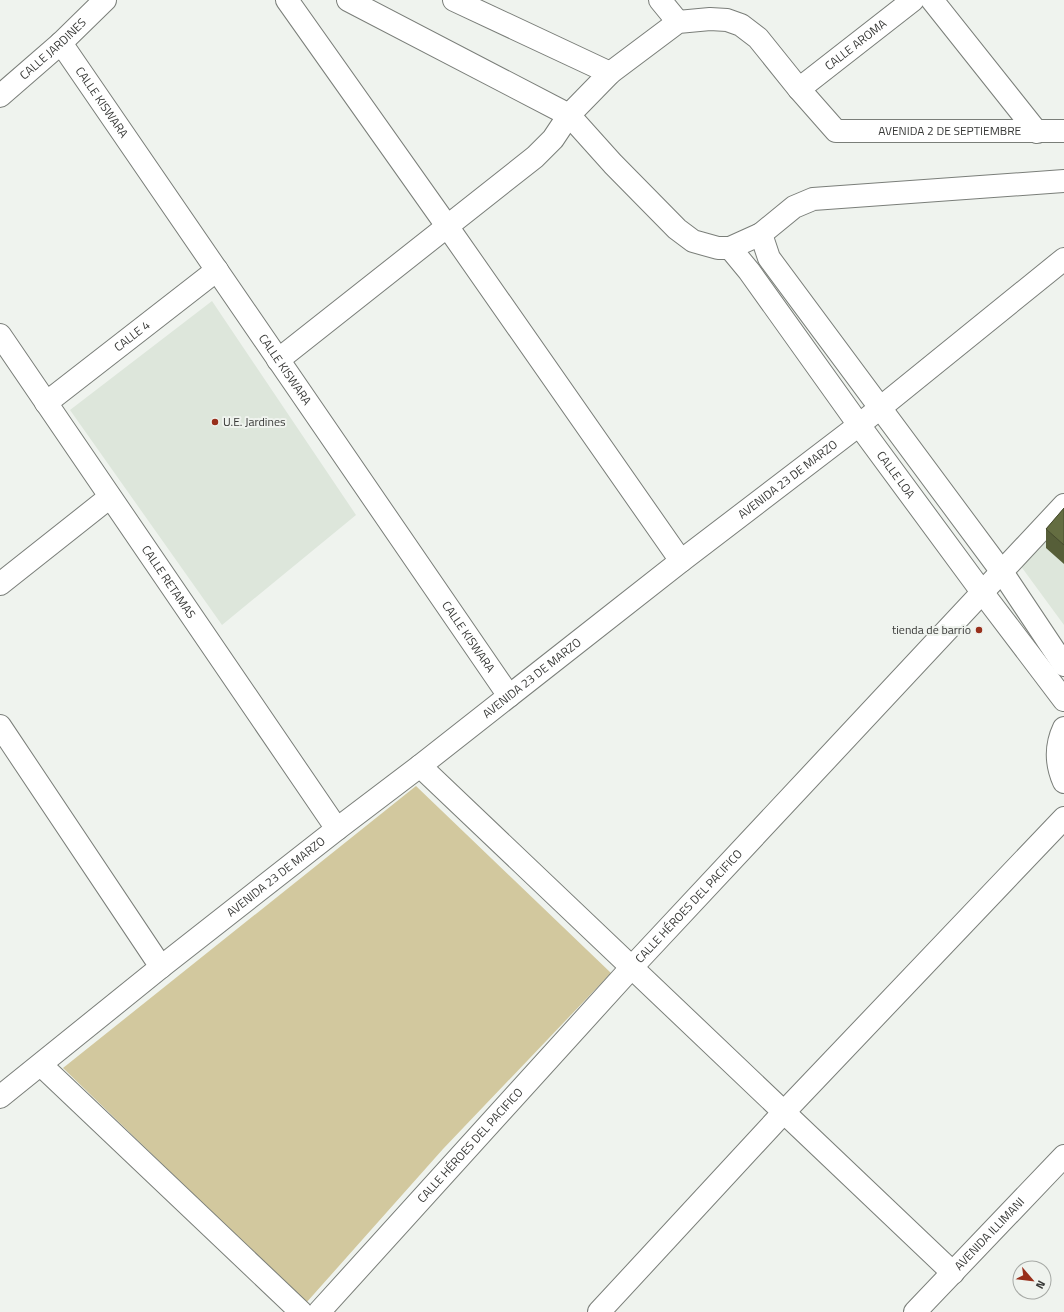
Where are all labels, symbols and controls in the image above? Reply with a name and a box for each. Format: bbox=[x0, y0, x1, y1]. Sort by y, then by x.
street label: CALLE JARDINES bbox=[15, 13, 90, 84]
street label: CALLE AROMA bbox=[820, 14, 891, 75]
street label: CALLE KISWARA bbox=[71, 63, 133, 142]
street label: AVENIDA 2 DE SEPTIEMBRE bbox=[878, 121, 1022, 140]
street label: CALLE 4 bbox=[110, 315, 154, 356]
street label: CALLE KISWARA bbox=[254, 330, 317, 409]
place label: U.E. Jardines bbox=[223, 412, 286, 431]
marker: U.E. Jardines bbox=[210, 417, 220, 427]
street label: AVENIDA 23 DE MARZO bbox=[734, 435, 841, 523]
street label: CALLE LOA bbox=[872, 447, 920, 502]
street label: CALLE RETAMAS bbox=[137, 541, 201, 622]
street label: CALLE KISWARA bbox=[437, 597, 500, 676]
place label: tienda de barrio bbox=[892, 620, 971, 639]
marker: tienda de barrio bbox=[974, 625, 984, 635]
street label: AVENIDA 23 DE MARZO bbox=[478, 633, 585, 723]
street label: AVENIDA 23 DE MARZO bbox=[222, 832, 329, 921]
street label: CALLE HÉROES DEL PACIFICO bbox=[630, 845, 747, 967]
street label: CALLE HÉROES DEL PACIFICO bbox=[412, 1083, 527, 1207]
street label: AVENIDA ILLIMANI bbox=[950, 1193, 1029, 1274]
north arrow bbox=[1012, 1260, 1052, 1300]
text: N bbox=[1032, 1278, 1050, 1292]

